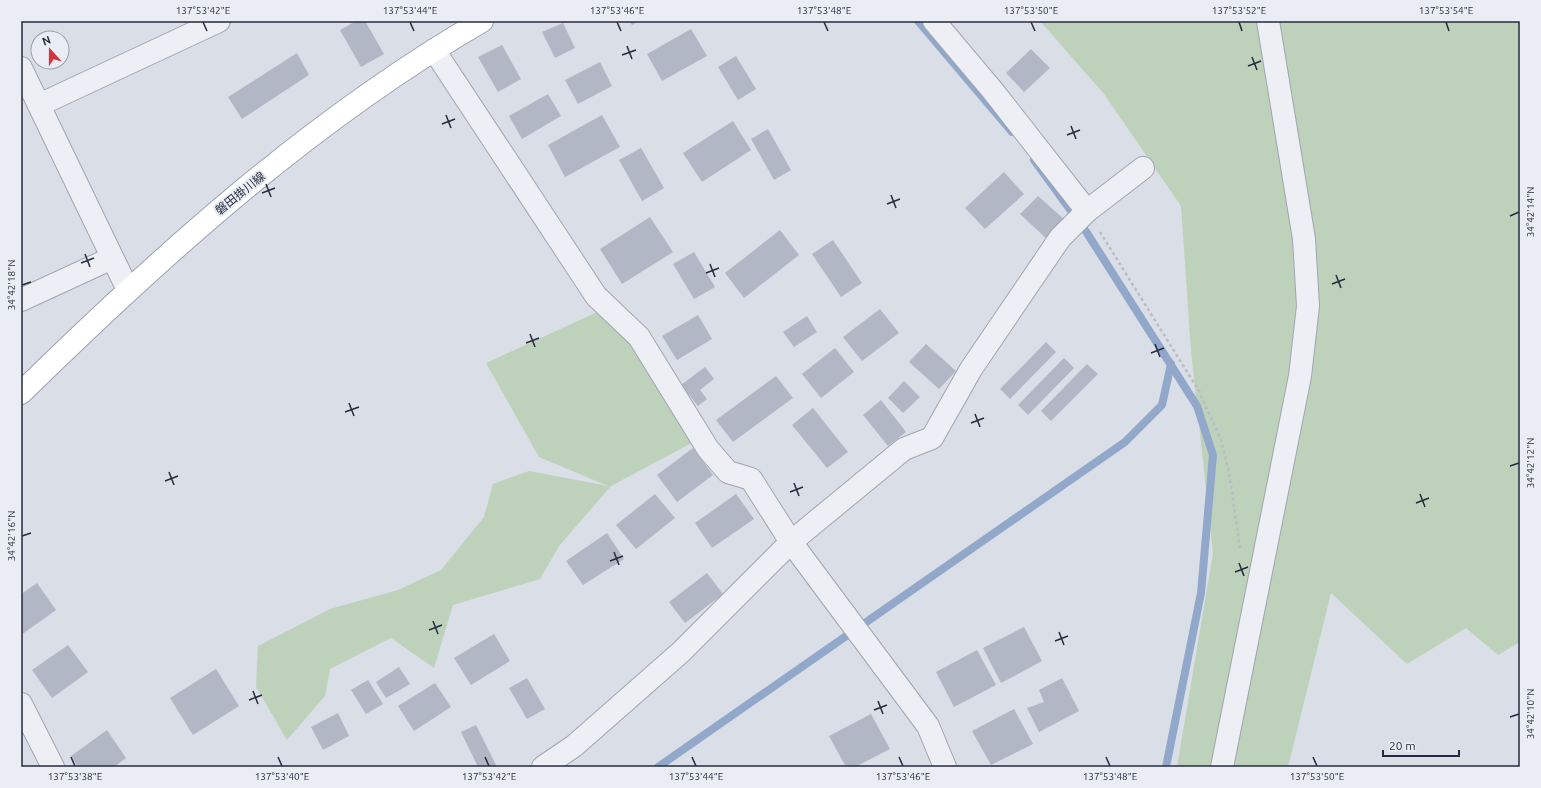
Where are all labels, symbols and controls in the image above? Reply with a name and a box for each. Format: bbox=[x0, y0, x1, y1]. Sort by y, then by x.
text: 137°53'42"E bbox=[176, 5, 231, 16]
text: 137°53'44"E bbox=[383, 5, 438, 16]
text: 137°53'46"E bbox=[590, 5, 645, 16]
text: 137°53'48"E bbox=[797, 5, 852, 16]
text: 137°53'50"E bbox=[1004, 5, 1059, 16]
text: 137°53'52"E bbox=[1212, 5, 1267, 16]
text: 137°53'54"E bbox=[1419, 5, 1474, 16]
north arrow bbox=[30, 30, 70, 70]
text: N bbox=[40, 34, 52, 48]
street label: 磐田掛川線 bbox=[213, 169, 267, 217]
text: 34°42'14"N bbox=[1525, 187, 1536, 237]
text: 34°42'18"N bbox=[6, 260, 17, 310]
text: 34°42'12"N bbox=[1525, 438, 1536, 488]
text: 34°42'16"N bbox=[6, 511, 17, 561]
text: 34°42'10"N bbox=[1525, 689, 1536, 739]
scale bar bbox=[1383, 732, 1459, 758]
text: 20 m bbox=[1389, 739, 1416, 752]
text: 137°53'38"E bbox=[48, 771, 103, 782]
text: 137°53'40"E bbox=[255, 771, 310, 782]
text: 137°53'42"E bbox=[462, 771, 517, 782]
text: 137°53'44"E bbox=[669, 771, 724, 782]
text: 137°53'46"E bbox=[876, 771, 931, 782]
text: 137°53'48"E bbox=[1083, 771, 1138, 782]
text: 137°53'50"E bbox=[1290, 771, 1345, 782]

